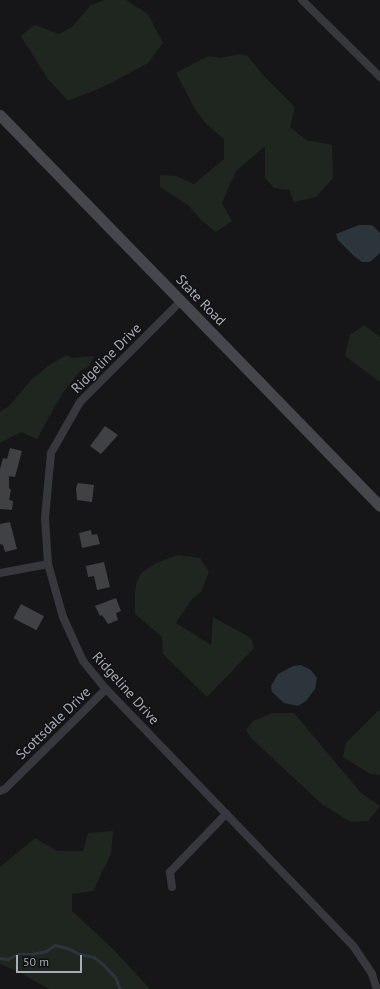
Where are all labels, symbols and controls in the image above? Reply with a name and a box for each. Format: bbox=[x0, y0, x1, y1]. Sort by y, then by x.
street label: State Road bbox=[173, 271, 229, 329]
street label: Ridgeline Drive bbox=[68, 320, 144, 396]
street label: Ridgeline Drive bbox=[89, 648, 163, 728]
street label: Scottsdale Drive bbox=[12, 683, 94, 763]
scale bar bbox=[18, 947, 84, 973]
text: 50 m bbox=[23, 954, 49, 969]

